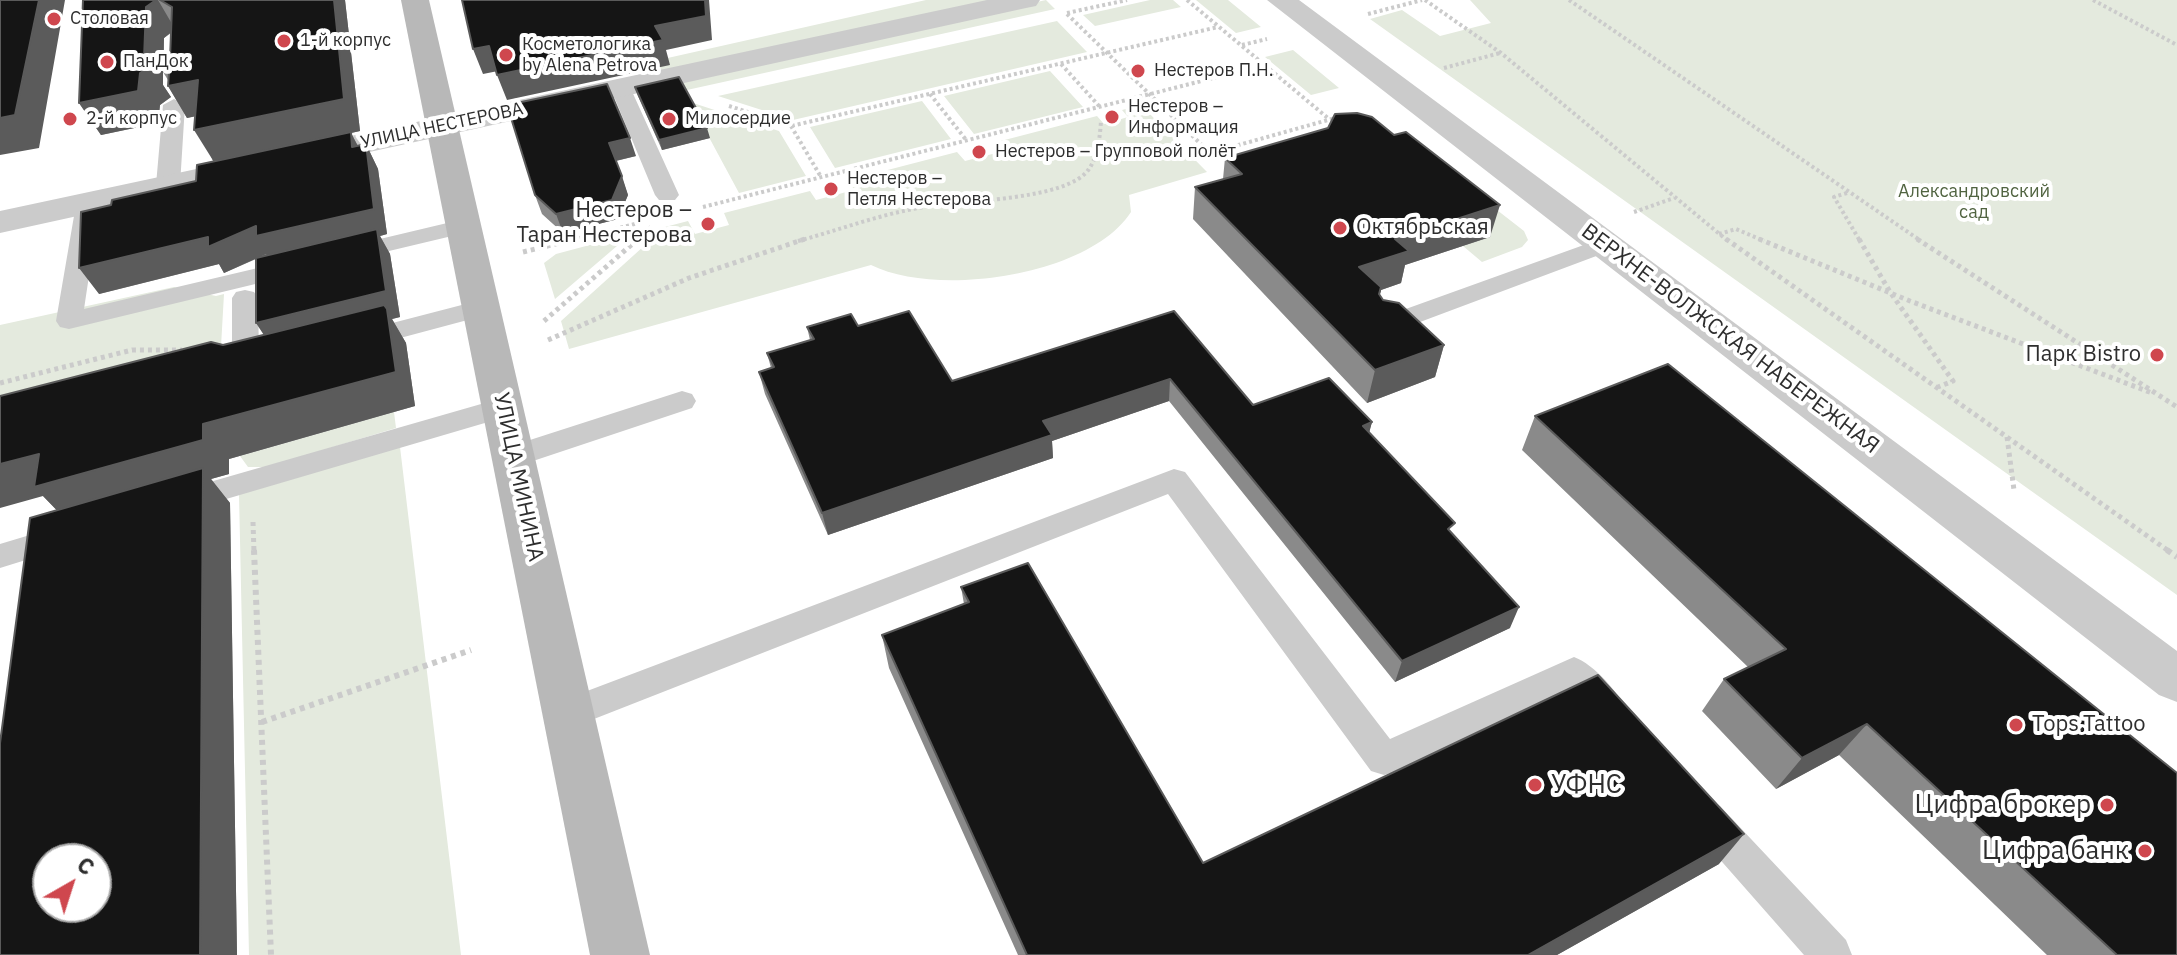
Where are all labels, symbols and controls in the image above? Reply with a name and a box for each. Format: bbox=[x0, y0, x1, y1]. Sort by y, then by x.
place label: Столовая bbox=[70, 8, 149, 30]
marker: Столовая bbox=[45, 10, 63, 28]
place label: 1-й корпус bbox=[300, 30, 391, 52]
marker: 1-й корпус bbox=[275, 32, 293, 50]
place label: Косметологика by Alena Petrova bbox=[522, 34, 657, 76]
marker: Косметологика by Alena Petrova bbox=[497, 46, 515, 64]
place label: ПанДок bbox=[123, 51, 189, 73]
marker: ПанДок bbox=[98, 53, 116, 71]
place label: Нестеров П.Н. bbox=[1154, 60, 1274, 82]
marker: Нестеров П.Н. bbox=[1129, 62, 1147, 80]
place label: Нестеров – Информация bbox=[1128, 96, 1239, 138]
street label: УЛИЦА НЕСТЕРОВА bbox=[359, 98, 525, 154]
place label: 2-й корпус bbox=[86, 108, 177, 130]
place label: Милосердие bbox=[685, 108, 791, 130]
marker: Нестеров – Информация bbox=[1103, 108, 1121, 126]
marker: 2-й корпус bbox=[61, 110, 79, 128]
marker: Милосердие bbox=[660, 110, 678, 128]
place label: Нестеров – Групповой полёт bbox=[995, 141, 1236, 163]
marker: Нестеров – Групповой полёт bbox=[970, 143, 988, 161]
place label: Нестеров – Петля Нестерова bbox=[847, 168, 991, 210]
marker: Нестеров – Петля Нестерова bbox=[822, 180, 840, 198]
park label: Александровский сад bbox=[1898, 181, 2050, 224]
place label: Нестеров – Таран Нестерова bbox=[517, 198, 692, 250]
marker: Нестеров – Таран Нестерова bbox=[699, 215, 717, 233]
place label: Октябрьская bbox=[1356, 215, 1489, 241]
street label: ВЕРХНЕ-ВОЛЖСКАЯ НАБЕРЕЖНАЯ bbox=[1576, 218, 1884, 460]
marker: Октябрьская bbox=[1331, 219, 1349, 237]
place label: Парк Bistro bbox=[2026, 342, 2141, 368]
marker: Парк Bistro bbox=[2148, 346, 2166, 364]
street label: УЛИЦА МИНИНА bbox=[487, 390, 549, 564]
place label: Tops.Tattoo bbox=[2032, 712, 2146, 738]
marker: Tops.Tattoo bbox=[2007, 716, 2025, 734]
place label: УФНС bbox=[1551, 769, 1622, 801]
marker: УФНС bbox=[1526, 776, 1544, 794]
place label: Цифра брокер bbox=[1915, 789, 2091, 821]
marker: Цифра брокер bbox=[2098, 796, 2116, 814]
place label: Цифра банк bbox=[1982, 835, 2129, 867]
marker: Цифра банк bbox=[2136, 842, 2154, 860]
north arrow bbox=[32, 843, 112, 923]
text: С bbox=[71, 850, 101, 881]

